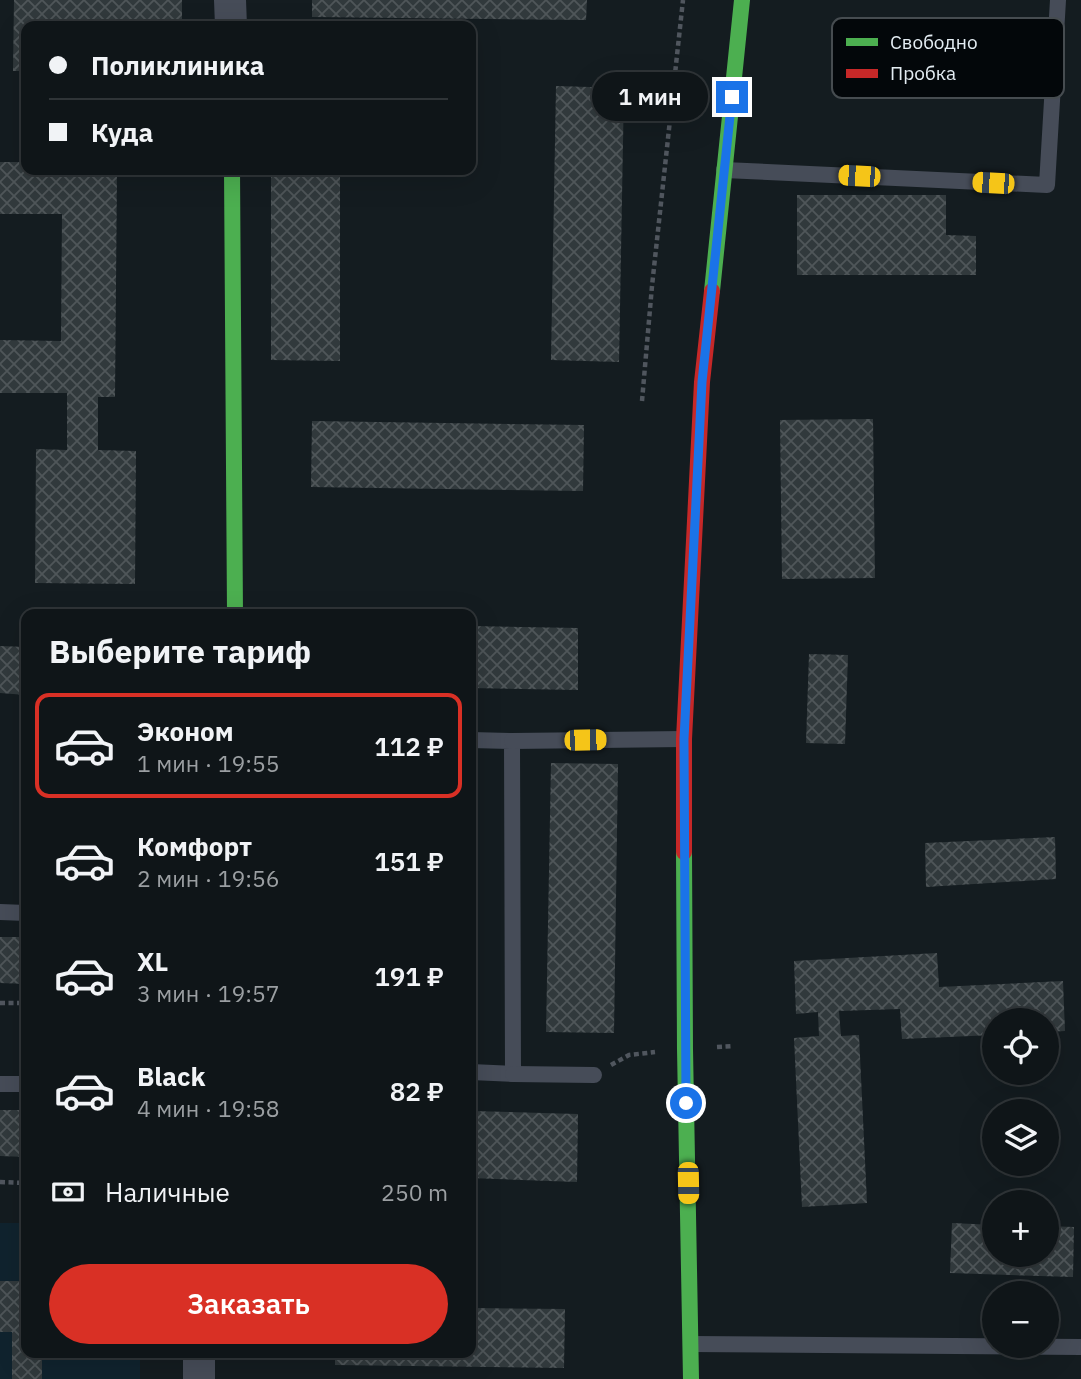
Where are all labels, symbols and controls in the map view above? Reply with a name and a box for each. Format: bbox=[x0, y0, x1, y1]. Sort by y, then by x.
legend bbox=[832, 18, 1064, 98]
text: Свободно bbox=[890, 30, 978, 54]
text: Поликлиника bbox=[91, 48, 265, 82]
text: Пробка bbox=[890, 61, 956, 85]
callout: 1 мин bbox=[592, 72, 708, 122]
text: 1 мин bbox=[618, 81, 682, 111]
route end bbox=[716, 81, 748, 113]
text: Куда bbox=[91, 115, 153, 149]
car bbox=[838, 164, 881, 188]
car bbox=[972, 171, 1015, 195]
text: Выберите тариф bbox=[49, 630, 311, 672]
icon: car bbox=[53, 714, 116, 777]
text: Эконом bbox=[137, 714, 234, 748]
text: 112 ₽ bbox=[374, 729, 444, 763]
car bbox=[564, 729, 607, 751]
text: 1 мин · 19:55 bbox=[137, 748, 280, 778]
icon: car bbox=[53, 829, 116, 892]
text: Комфорт bbox=[137, 829, 252, 863]
text: 151 ₽ bbox=[374, 844, 444, 878]
text: 2 мин · 19:56 bbox=[137, 863, 280, 893]
icon: car bbox=[53, 944, 116, 1007]
text: XL bbox=[137, 944, 168, 978]
text: 191 ₽ bbox=[374, 959, 444, 993]
text: 3 мин · 19:57 bbox=[137, 978, 280, 1008]
map controls bbox=[982, 1008, 1059, 1358]
button: locate bbox=[982, 1008, 1059, 1085]
icon: car bbox=[53, 1059, 116, 1122]
text: Black bbox=[137, 1059, 205, 1093]
text: 82 ₽ bbox=[390, 1074, 444, 1108]
route start bbox=[670, 1087, 702, 1119]
text: 4 мин · 19:58 bbox=[137, 1093, 280, 1123]
button: layers bbox=[982, 1099, 1059, 1176]
car bbox=[678, 1162, 699, 1204]
icon: cash bbox=[49, 1173, 87, 1211]
text: Наличные bbox=[105, 1175, 230, 1209]
text: 250 m bbox=[381, 1177, 448, 1207]
button: + bbox=[982, 1190, 1059, 1267]
button: Заказать bbox=[49, 1264, 448, 1344]
button: − bbox=[982, 1281, 1059, 1358]

